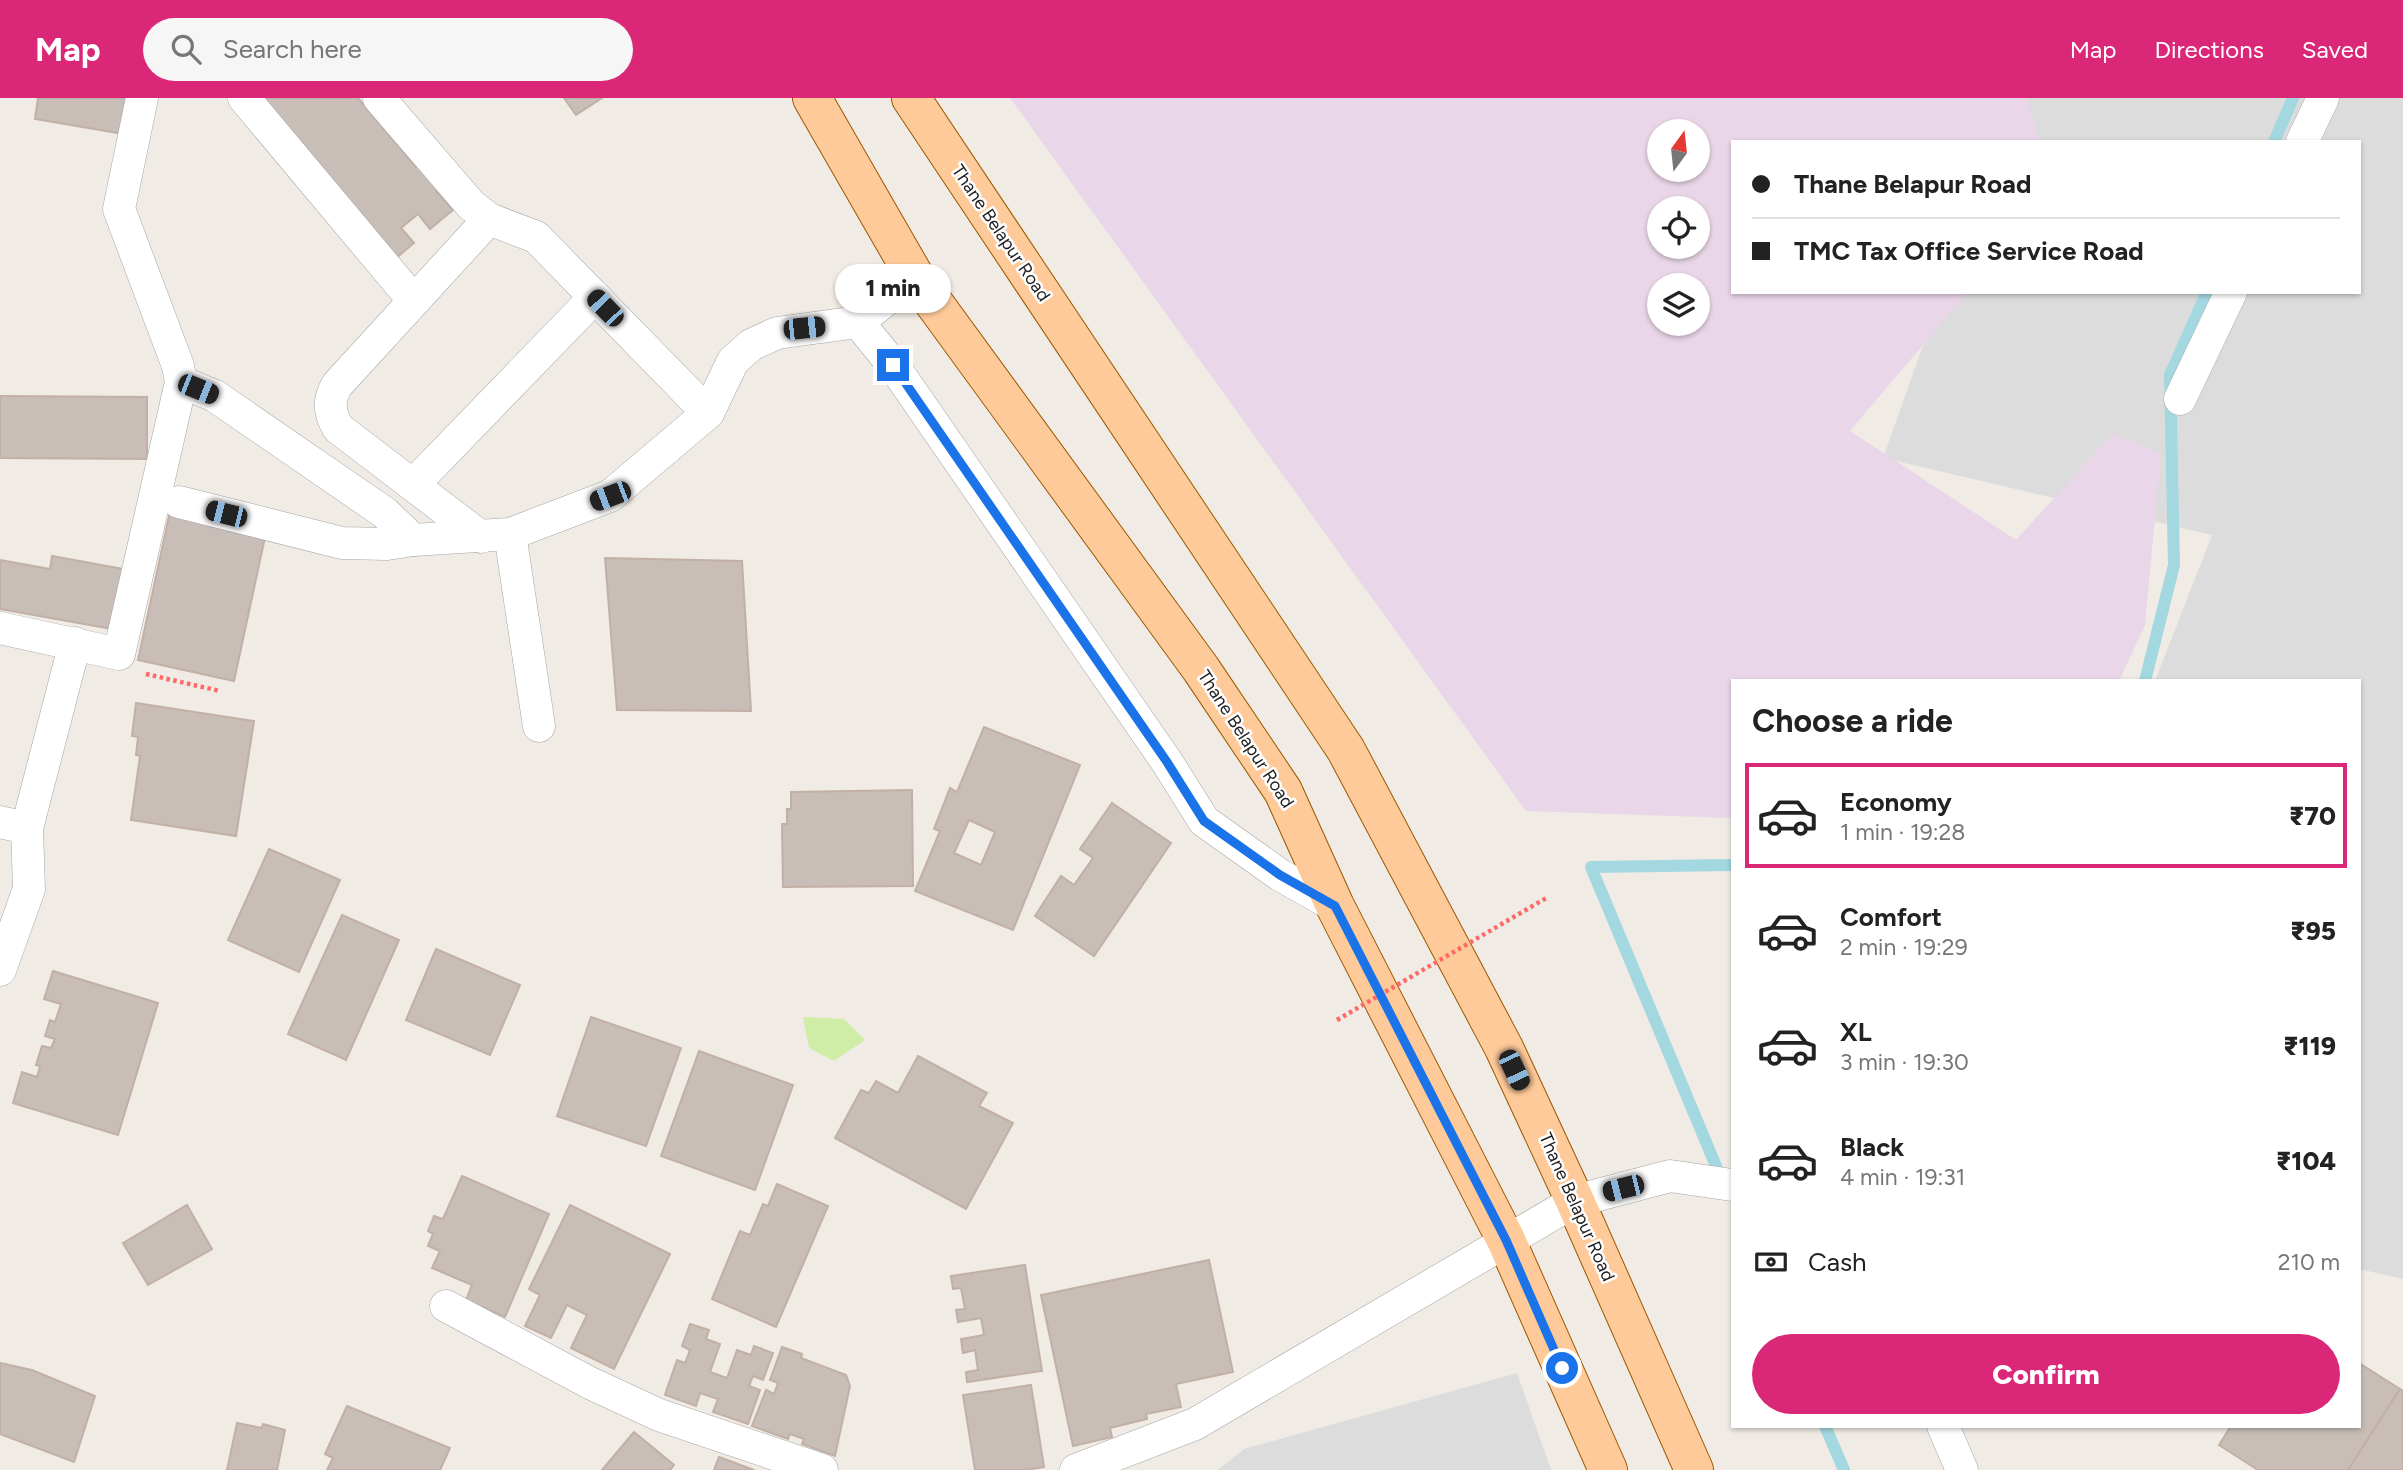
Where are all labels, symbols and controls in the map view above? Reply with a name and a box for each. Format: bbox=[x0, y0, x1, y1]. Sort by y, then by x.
search box bbox=[143, 18, 633, 81]
text: Map bbox=[35, 30, 101, 69]
icon: search bbox=[167, 30, 205, 68]
text: Search here bbox=[223, 33, 362, 65]
text: Map bbox=[2070, 35, 2116, 64]
text: Directions bbox=[2154, 35, 2264, 64]
text: Saved bbox=[2302, 35, 2368, 64]
north arrow bbox=[1647, 119, 1710, 182]
map controls bbox=[1647, 119, 1710, 336]
street label: Thane Belapur Road bbox=[947, 160, 1055, 306]
text: Thane Belapur Road bbox=[1794, 168, 2031, 200]
button: locate bbox=[1647, 196, 1710, 259]
text: TMC Tax Office Service Road bbox=[1794, 235, 2144, 267]
callout: 1 min bbox=[835, 264, 951, 313]
button: layers bbox=[1647, 273, 1710, 336]
text: 1 min bbox=[866, 274, 920, 302]
car bbox=[583, 286, 628, 330]
car bbox=[783, 315, 826, 341]
route end bbox=[877, 349, 909, 381]
car bbox=[175, 371, 222, 407]
car bbox=[587, 479, 634, 513]
car bbox=[204, 499, 249, 529]
street label: Thane Belapur Road bbox=[1193, 666, 1299, 812]
text: Choose a ride bbox=[1752, 702, 1953, 740]
icon: car bbox=[1756, 784, 1819, 847]
text: Economy bbox=[1840, 786, 1952, 818]
text: ₹70 bbox=[2289, 800, 2336, 832]
text: 1 min · 19:28 bbox=[1840, 818, 1965, 846]
icon: car bbox=[1756, 899, 1819, 962]
text: Comfort bbox=[1840, 901, 1942, 933]
text: ₹95 bbox=[2290, 915, 2336, 947]
text: 2 min · 19:29 bbox=[1840, 933, 1968, 961]
icon: car bbox=[1756, 1014, 1819, 1077]
text: XL bbox=[1840, 1016, 1872, 1048]
text: ₹119 bbox=[2283, 1030, 2336, 1062]
car bbox=[1496, 1047, 1533, 1093]
text: 3 min · 19:30 bbox=[1840, 1048, 1969, 1076]
street label: Thane Belapur Road bbox=[1534, 1129, 1620, 1285]
icon: car bbox=[1756, 1129, 1819, 1192]
text: Black bbox=[1840, 1131, 1904, 1163]
text: ₹104 bbox=[2276, 1145, 2336, 1177]
text: 4 min · 19:31 bbox=[1840, 1163, 1965, 1191]
car bbox=[1601, 1173, 1646, 1203]
icon: cash bbox=[1752, 1243, 1790, 1281]
text: Cash bbox=[1808, 1246, 1867, 1278]
text: 210 m bbox=[2278, 1248, 2340, 1276]
button: Confirm bbox=[1752, 1334, 2340, 1414]
route start bbox=[1546, 1352, 1578, 1384]

